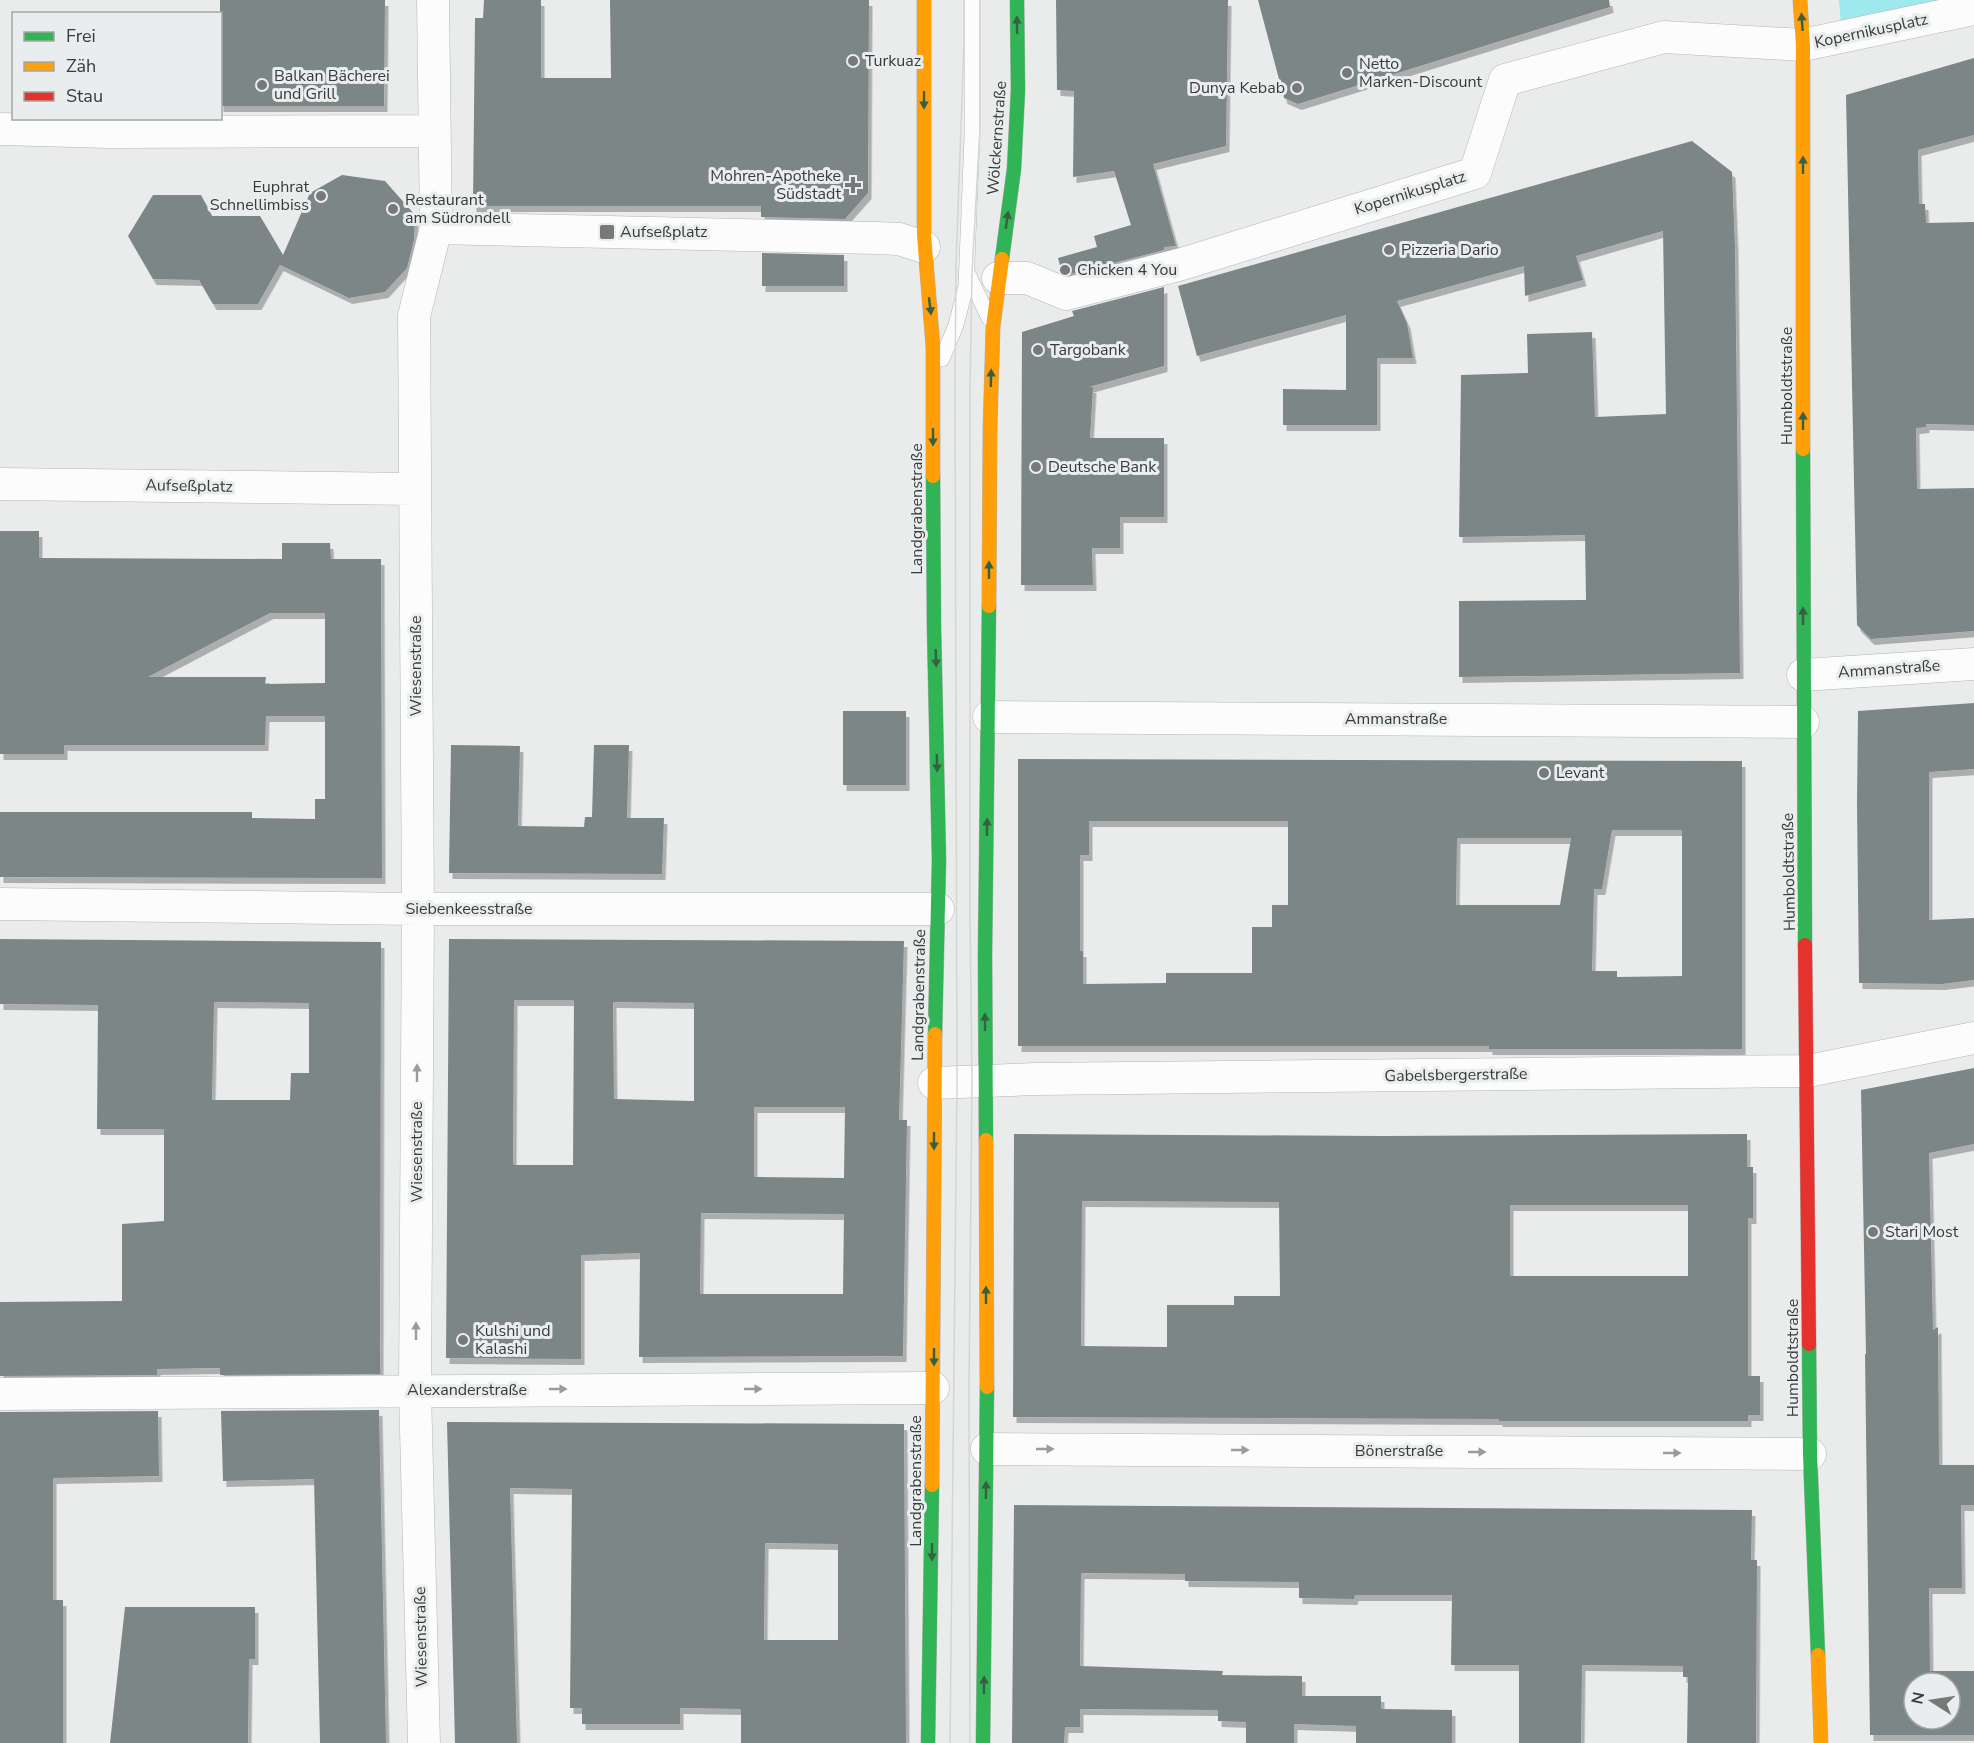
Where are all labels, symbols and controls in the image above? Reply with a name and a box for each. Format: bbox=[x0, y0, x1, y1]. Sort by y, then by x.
street label: Kopernikusplatz bbox=[1812, 8, 1930, 54]
legend bbox=[12, 12, 222, 120]
one-way arrow bbox=[1797, 13, 1806, 32]
one-way arrow bbox=[1012, 16, 1022, 35]
text: Frei bbox=[66, 24, 96, 48]
place label: Turkuaz bbox=[865, 50, 921, 72]
place label: Netto Marken-Discount bbox=[1359, 53, 1483, 93]
text: Zäh bbox=[66, 54, 96, 78]
marker: Turkuaz bbox=[846, 54, 860, 68]
place label: Balkan Bächerei und Grill bbox=[274, 65, 390, 105]
marker: Netto Marken-Discount bbox=[1340, 66, 1354, 80]
place label: Dunya Kebab bbox=[1189, 77, 1285, 99]
marker: Balkan Bächerei und Grill bbox=[255, 78, 269, 92]
street label: Wölckernstraße bbox=[982, 80, 1012, 196]
marker: Dunya Kebab bbox=[1290, 81, 1304, 95]
text: Stau bbox=[66, 84, 103, 108]
one-way arrow bbox=[919, 91, 929, 110]
one-way arrow bbox=[1798, 155, 1808, 174]
place label: Mohren-Apotheke Südstadt bbox=[710, 165, 841, 205]
street label: Kopernikusplatz bbox=[1352, 166, 1468, 220]
place label: Euphrat Schnellimbiss bbox=[210, 176, 309, 216]
marker: Mohren-Apotheke Südstadt bbox=[846, 178, 860, 192]
marker: Euphrat Schnellimbiss bbox=[314, 189, 328, 203]
place label: Restaurant am Südrondell bbox=[405, 189, 511, 229]
marker: Restaurant am Südrondell bbox=[386, 202, 400, 216]
one-way arrow bbox=[1003, 210, 1012, 229]
place label: Aufseßplatz bbox=[620, 221, 708, 243]
marker: Aufseßplatz bbox=[598, 223, 616, 241]
place label: Pizzeria Dario bbox=[1401, 239, 1499, 261]
marker: Pizzeria Dario bbox=[1382, 243, 1396, 257]
place label: Chicken 4 You bbox=[1077, 259, 1177, 281]
marker: Chicken 4 You bbox=[1058, 263, 1072, 277]
one-way arrow bbox=[925, 296, 935, 315]
street label: Humboldtstraße bbox=[1776, 327, 1798, 445]
place label: Targobank bbox=[1050, 339, 1127, 361]
marker: Targobank bbox=[1031, 343, 1045, 357]
one-way arrow bbox=[987, 368, 996, 387]
one-way arrow bbox=[1798, 412, 1808, 431]
one-way arrow bbox=[928, 428, 938, 447]
street label: Landgrabenstraße bbox=[906, 443, 928, 575]
place label: Deutsche Bank bbox=[1048, 456, 1157, 478]
marker: Deutsche Bank bbox=[1029, 460, 1043, 474]
street label: Aufseßplatz bbox=[145, 474, 233, 498]
one-way arrow bbox=[984, 560, 994, 579]
one-way arrow bbox=[1798, 607, 1808, 626]
street label: Wiesenstraße bbox=[405, 616, 427, 716]
one-way arrow bbox=[931, 648, 940, 667]
street label: Ammanstraße bbox=[1837, 654, 1941, 684]
street label: Ammanstraße bbox=[1345, 708, 1447, 730]
one-way arrow bbox=[933, 753, 942, 772]
place label: Levant bbox=[1556, 762, 1605, 784]
marker: Levant bbox=[1537, 766, 1551, 780]
street label: Humboldtstraße bbox=[1777, 813, 1801, 931]
one-way arrow bbox=[982, 817, 992, 836]
street label: Siebenkeesstraße bbox=[405, 898, 533, 920]
street label: Landgrabenstraße bbox=[907, 929, 931, 1061]
one-way arrow bbox=[980, 1012, 990, 1031]
street label: Gabelsbergerstraße bbox=[1384, 1063, 1528, 1087]
one-way arrow bbox=[412, 1064, 422, 1083]
street label: Wiesenstraße bbox=[406, 1102, 428, 1202]
one-way arrow bbox=[929, 1132, 939, 1151]
place label: Stari Most bbox=[1885, 1221, 1959, 1243]
marker: Stari Most bbox=[1866, 1225, 1880, 1239]
one-way arrow bbox=[981, 1285, 991, 1304]
street label: Humboldtstraße bbox=[1782, 1299, 1804, 1417]
place label: Kulshi und Kalashi bbox=[475, 1320, 550, 1360]
one-way arrow bbox=[411, 1322, 420, 1341]
marker: Kulshi und Kalashi bbox=[456, 1333, 470, 1347]
one-way arrow bbox=[929, 1348, 939, 1367]
street label: Alexanderstraße bbox=[407, 1379, 527, 1401]
one-way arrow bbox=[743, 1384, 762, 1393]
one-way arrow bbox=[548, 1385, 567, 1394]
street label: Landgrabenstraße bbox=[905, 1415, 927, 1547]
street label: Bönerstraße bbox=[1355, 1440, 1443, 1462]
one-way arrow bbox=[1036, 1444, 1055, 1454]
one-way arrow bbox=[1231, 1445, 1250, 1455]
one-way arrow bbox=[1468, 1447, 1487, 1457]
one-way arrow bbox=[1663, 1448, 1682, 1458]
one-way arrow bbox=[981, 1480, 991, 1499]
one-way arrow bbox=[927, 1543, 937, 1562]
street label: Wiesenstraße bbox=[409, 1586, 433, 1688]
north arrow bbox=[1902, 1671, 1962, 1731]
one-way arrow bbox=[979, 1675, 989, 1694]
text: N bbox=[1906, 1690, 1930, 1706]

